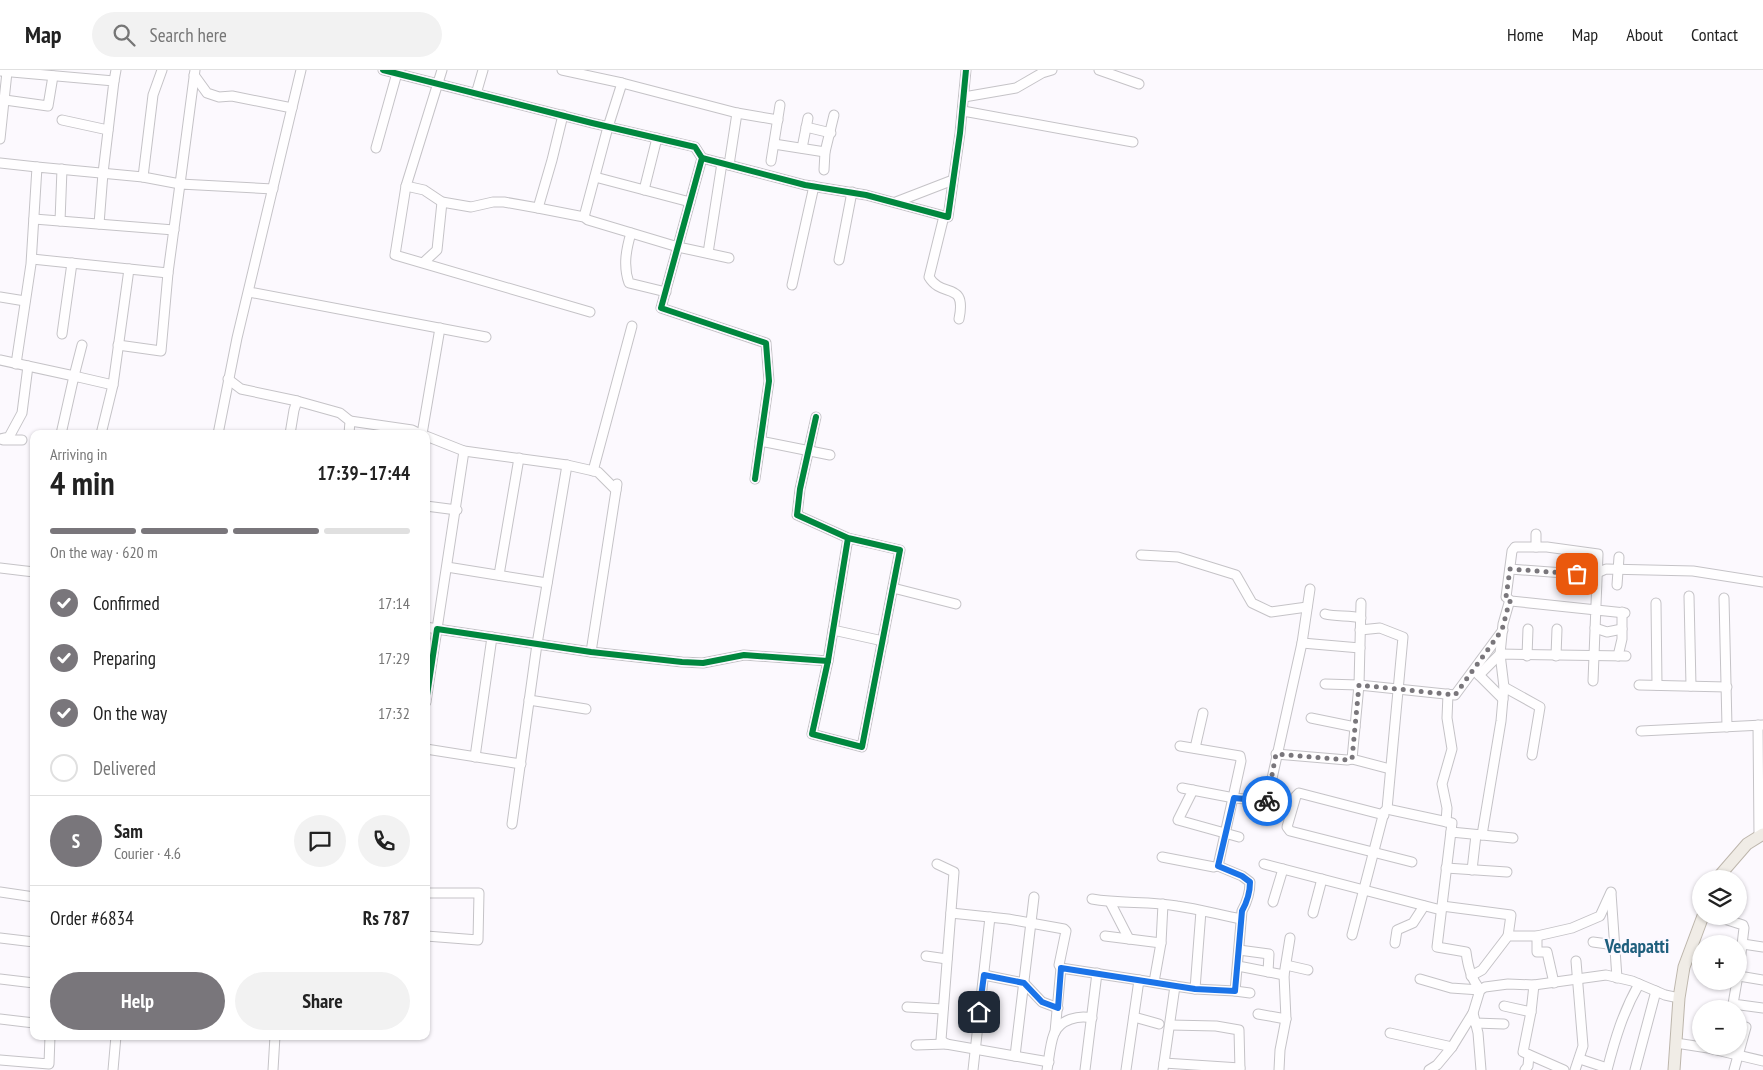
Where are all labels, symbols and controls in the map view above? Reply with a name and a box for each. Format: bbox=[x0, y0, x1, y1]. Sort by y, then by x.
search box bbox=[92, 12, 442, 57]
text: Map bbox=[25, 19, 62, 50]
icon: search bbox=[110, 21, 138, 49]
text: Search here bbox=[150, 23, 227, 47]
text: Home bbox=[1507, 23, 1544, 46]
text: Map bbox=[1572, 23, 1598, 46]
text: About bbox=[1626, 23, 1663, 46]
text: Contact bbox=[1691, 23, 1738, 46]
text: Arriving in bbox=[50, 444, 107, 464]
text: 17:39–17:44 bbox=[317, 461, 410, 485]
text: 4 min bbox=[50, 462, 115, 504]
text: On the way · 620 m bbox=[50, 542, 158, 562]
pin bbox=[1556, 553, 1598, 595]
icon: bag bbox=[1563, 560, 1591, 588]
icon: check bbox=[50, 589, 78, 617]
text: Confirmed bbox=[93, 591, 160, 615]
text: 17:14 bbox=[378, 593, 410, 613]
icon: check bbox=[50, 644, 78, 672]
text: Preparing bbox=[93, 646, 156, 670]
text: 17:29 bbox=[378, 648, 410, 668]
icon: check bbox=[50, 699, 78, 727]
text: On the way bbox=[93, 701, 167, 725]
text: 17:32 bbox=[378, 703, 410, 723]
text: Delivered bbox=[93, 756, 156, 780]
courier bbox=[1242, 776, 1292, 826]
icon: bike bbox=[1253, 787, 1281, 815]
button: chat bbox=[294, 815, 346, 867]
button: phone bbox=[358, 815, 410, 867]
text: Sam bbox=[114, 819, 143, 843]
text: S bbox=[72, 829, 80, 853]
text: Courier · 4.6 bbox=[114, 843, 181, 863]
map controls bbox=[1692, 870, 1747, 1055]
button: layers bbox=[1692, 870, 1747, 925]
text: Order #6834 bbox=[50, 906, 134, 930]
text: Rs 787 bbox=[363, 906, 410, 930]
district label: Vedapatti bbox=[1604, 934, 1669, 958]
button: + bbox=[1692, 935, 1747, 990]
button: Help bbox=[50, 972, 225, 1030]
button: Share bbox=[235, 972, 410, 1030]
pin bbox=[958, 991, 1000, 1033]
icon: home bbox=[965, 998, 993, 1026]
button: − bbox=[1692, 1000, 1747, 1055]

